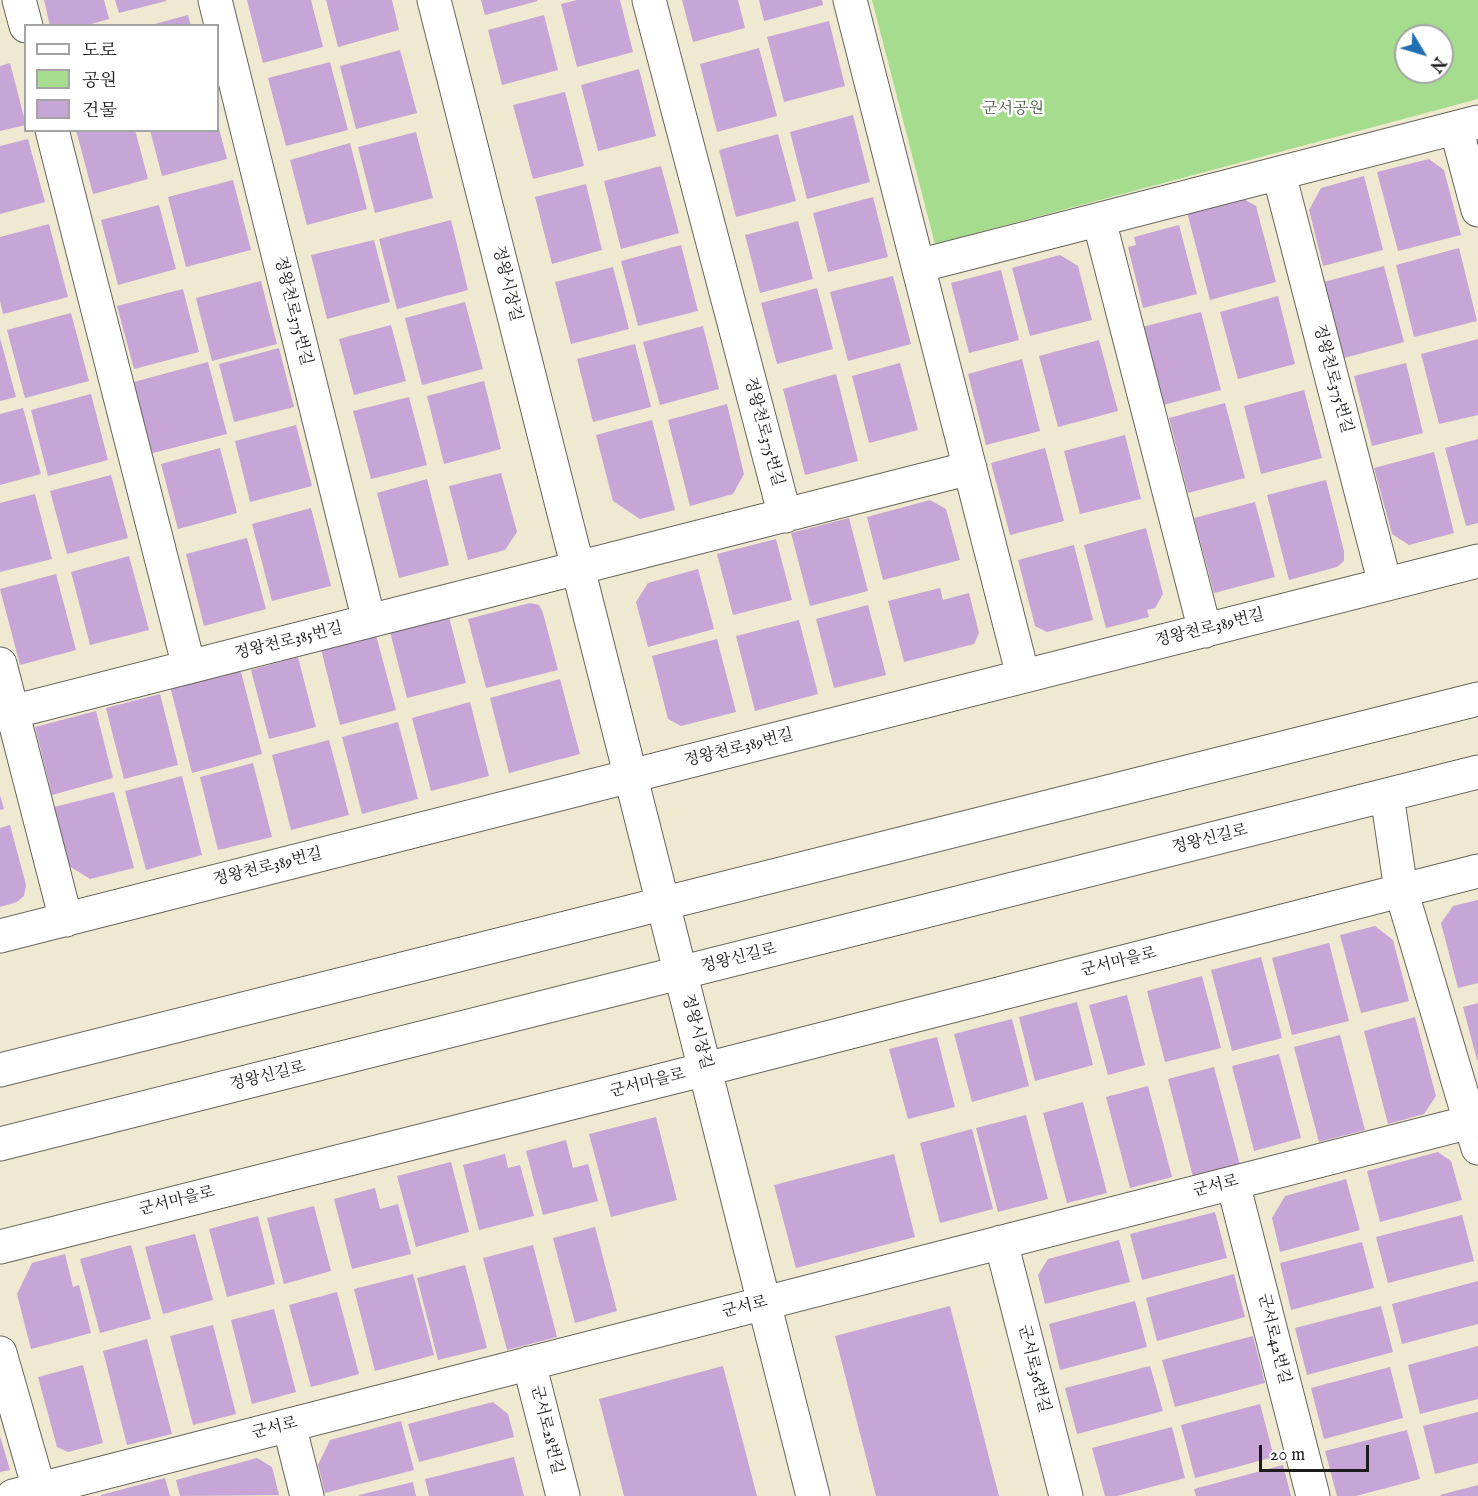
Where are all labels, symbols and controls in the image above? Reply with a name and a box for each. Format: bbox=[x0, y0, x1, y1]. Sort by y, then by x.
legend bbox=[24, 24, 219, 132]
north arrow bbox=[1394, 24, 1454, 84]
text: 도로 bbox=[82, 40, 117, 63]
text: N bbox=[1424, 52, 1449, 75]
text: 공원 bbox=[82, 70, 117, 93]
text: 건물 bbox=[82, 100, 117, 123]
park label: 군서공원 bbox=[982, 100, 1044, 120]
street label: 정왕시장길 bbox=[487, 244, 525, 324]
street label: 정왕천로375번길 bbox=[269, 254, 315, 368]
street label: 정왕천로375번길 bbox=[1308, 322, 1356, 436]
street label: 정왕천로375번길 bbox=[739, 375, 787, 489]
street label: 정왕천로389번길 bbox=[1153, 606, 1267, 652]
street label: 정왕천로385번길 bbox=[233, 619, 345, 665]
street label: 정왕천로389번길 bbox=[682, 726, 796, 772]
street label: 정왕신길로 bbox=[1170, 821, 1250, 859]
street label: 정왕천로389번길 bbox=[211, 845, 325, 891]
street label: 정왕신길로 bbox=[699, 940, 779, 978]
street label: 군서마을로 bbox=[1079, 944, 1159, 982]
street label: 정왕시장길 bbox=[677, 992, 715, 1072]
street label: 정왕신길로 bbox=[228, 1058, 308, 1096]
street label: 군서마을로 bbox=[608, 1065, 688, 1103]
street label: 군서로 bbox=[1191, 1172, 1241, 1202]
street label: 군서마을로 bbox=[137, 1183, 217, 1221]
street label: 군서로42번길 bbox=[1252, 1292, 1294, 1386]
street label: 군서로 bbox=[720, 1293, 770, 1323]
street label: 군서로36번길 bbox=[1013, 1323, 1053, 1415]
street label: 군서로28번길 bbox=[526, 1383, 566, 1477]
street label: 군서로 bbox=[250, 1414, 300, 1444]
scale bar bbox=[1262, 1433, 1372, 1471]
text: 20 m bbox=[1270, 1444, 1305, 1467]

